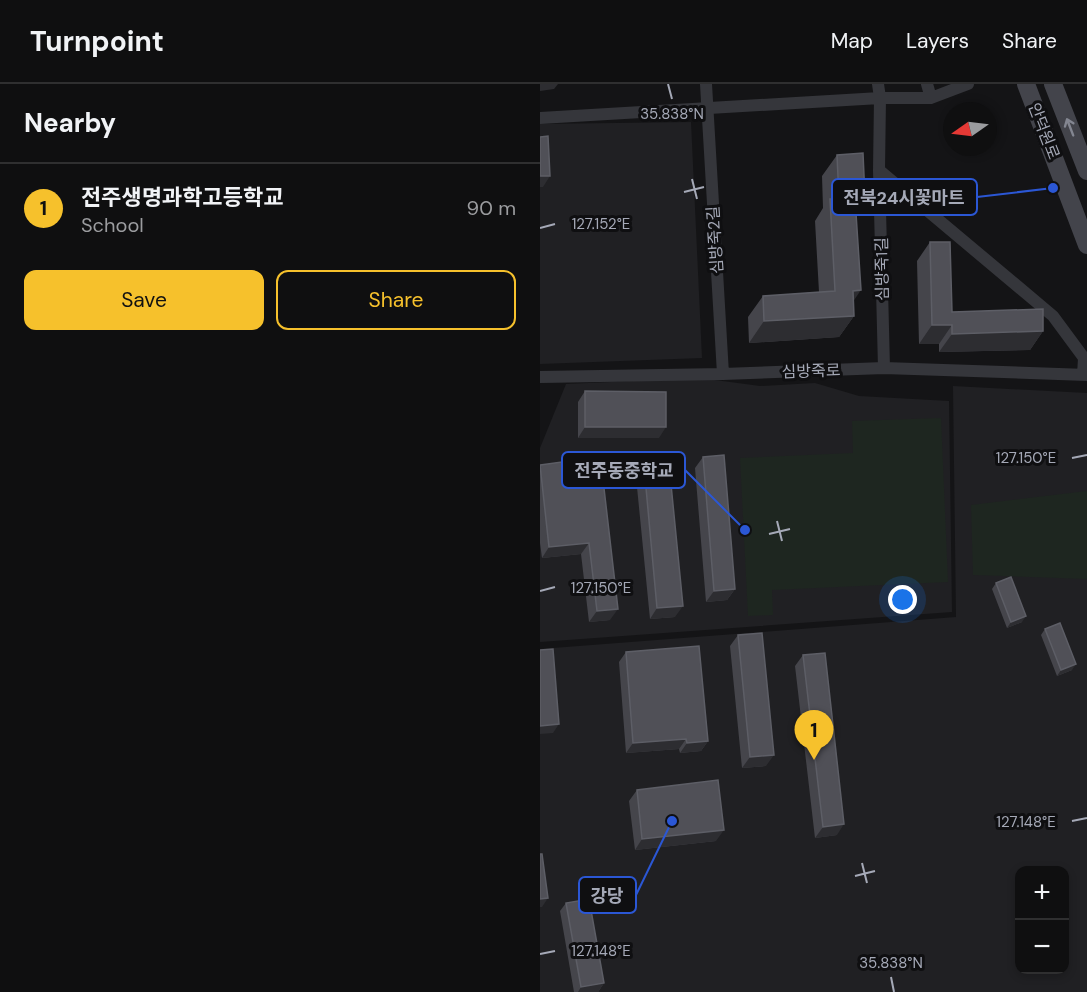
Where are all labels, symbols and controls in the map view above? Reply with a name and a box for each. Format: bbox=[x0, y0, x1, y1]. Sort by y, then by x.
text: Turnpoint bbox=[30, 23, 164, 60]
text: Map bbox=[831, 27, 873, 55]
text: Layers bbox=[906, 27, 969, 55]
text: Share bbox=[1002, 27, 1057, 55]
street label: 안덕원로 bbox=[1024, 100, 1064, 163]
north arrow bbox=[943, 102, 997, 156]
text: 35.838°N bbox=[640, 104, 704, 124]
text: Nearby bbox=[24, 106, 116, 140]
one-way arrow bbox=[1064, 119, 1075, 137]
callout: 전북24시꽃마트 bbox=[832, 179, 977, 215]
text: 전주생명과학고등학교 bbox=[81, 183, 283, 212]
text: 전북24시꽃마트 bbox=[843, 186, 965, 210]
text: 1 bbox=[40, 195, 47, 221]
text: 90 m bbox=[467, 195, 516, 221]
street label: 심방죽2길 bbox=[702, 205, 728, 275]
text: School bbox=[81, 212, 144, 238]
text: 127.152°E bbox=[572, 214, 630, 234]
street label: 심방죽1길 bbox=[871, 237, 893, 301]
button: Save bbox=[24, 270, 264, 330]
button: Share bbox=[276, 270, 516, 330]
street label: 심방죽로 bbox=[781, 359, 841, 383]
text: 127.150°E bbox=[996, 448, 1056, 468]
callout: 전주동중학교 bbox=[562, 452, 685, 488]
text: 전주동중학교 bbox=[574, 459, 674, 483]
text: 127.150°E bbox=[571, 578, 631, 598]
your location bbox=[888, 585, 917, 614]
pin: 1 bbox=[794, 710, 834, 760]
text: 127.148°E bbox=[996, 812, 1056, 832]
map controls bbox=[1015, 866, 1069, 974]
button: + bbox=[1015, 866, 1069, 920]
callout: 강당 bbox=[579, 877, 636, 913]
text: 강당 bbox=[590, 884, 624, 908]
button: − bbox=[1015, 920, 1069, 974]
text: 127.148°E bbox=[571, 941, 631, 961]
text: 35.838°N bbox=[859, 953, 923, 973]

